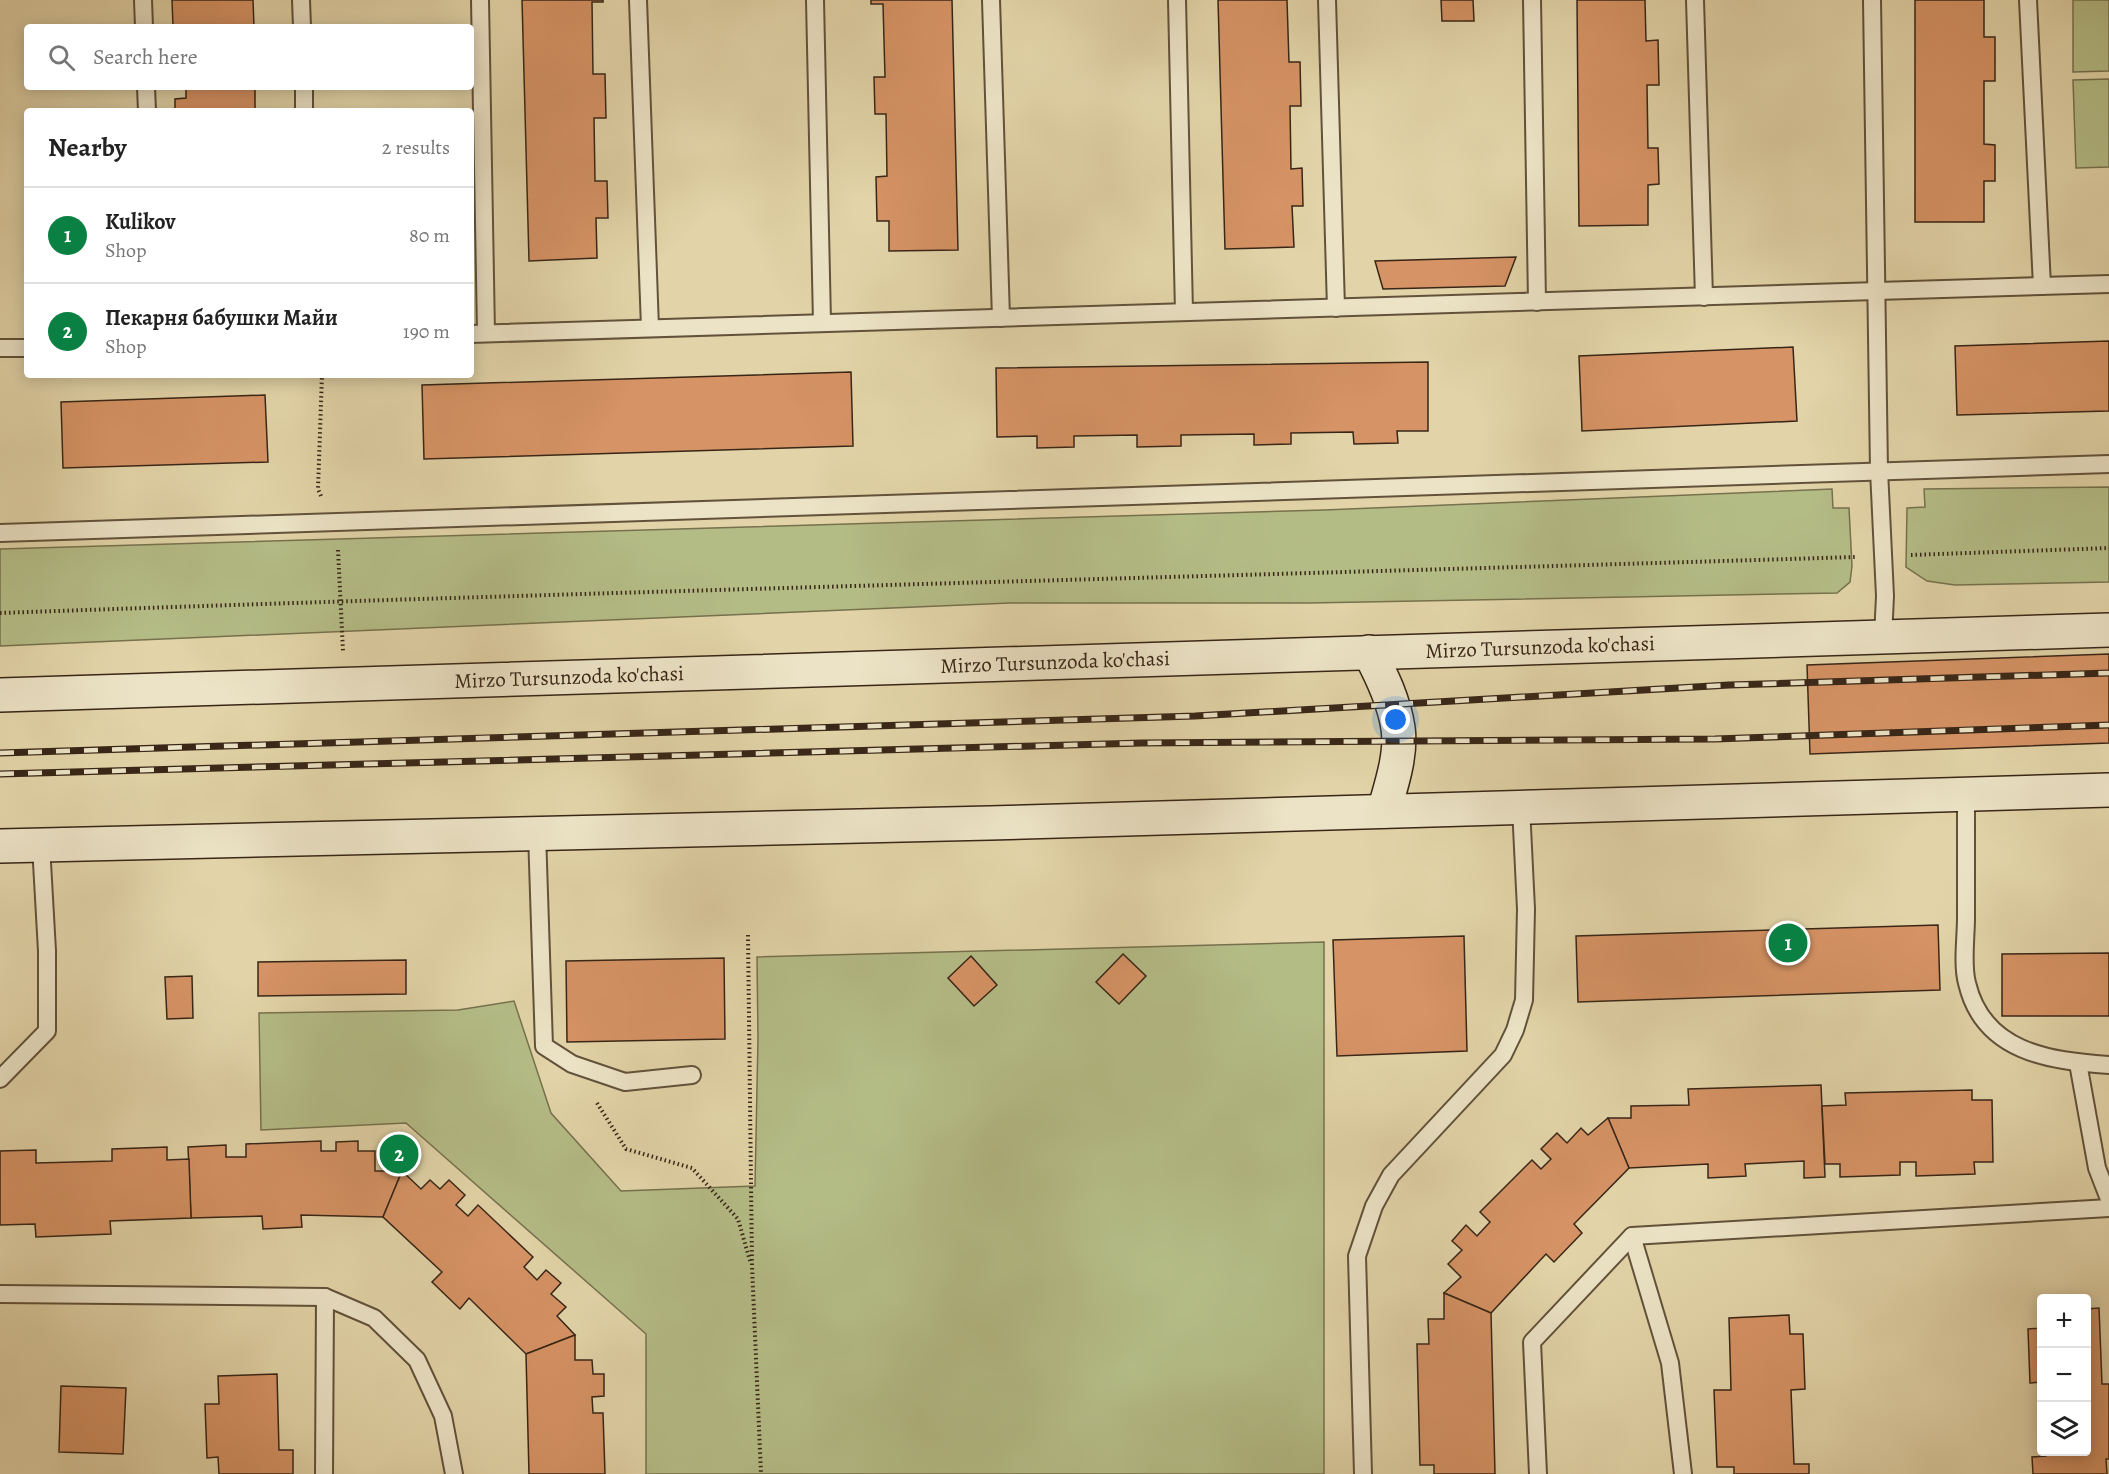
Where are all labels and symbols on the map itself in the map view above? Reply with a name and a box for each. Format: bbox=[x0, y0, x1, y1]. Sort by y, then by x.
street label: Mirzo Tursunzoda ko'chasi bbox=[1425, 629, 1655, 665]
street label: Mirzo Tursunzoda ko'chasi bbox=[940, 644, 1170, 680]
street label: Mirzo Tursunzoda ko'chasi bbox=[454, 659, 684, 695]
your location bbox=[1381, 705, 1410, 734]
pin: 1 bbox=[1768, 920, 1808, 966]
pin: 2 bbox=[380, 1132, 418, 1176]

